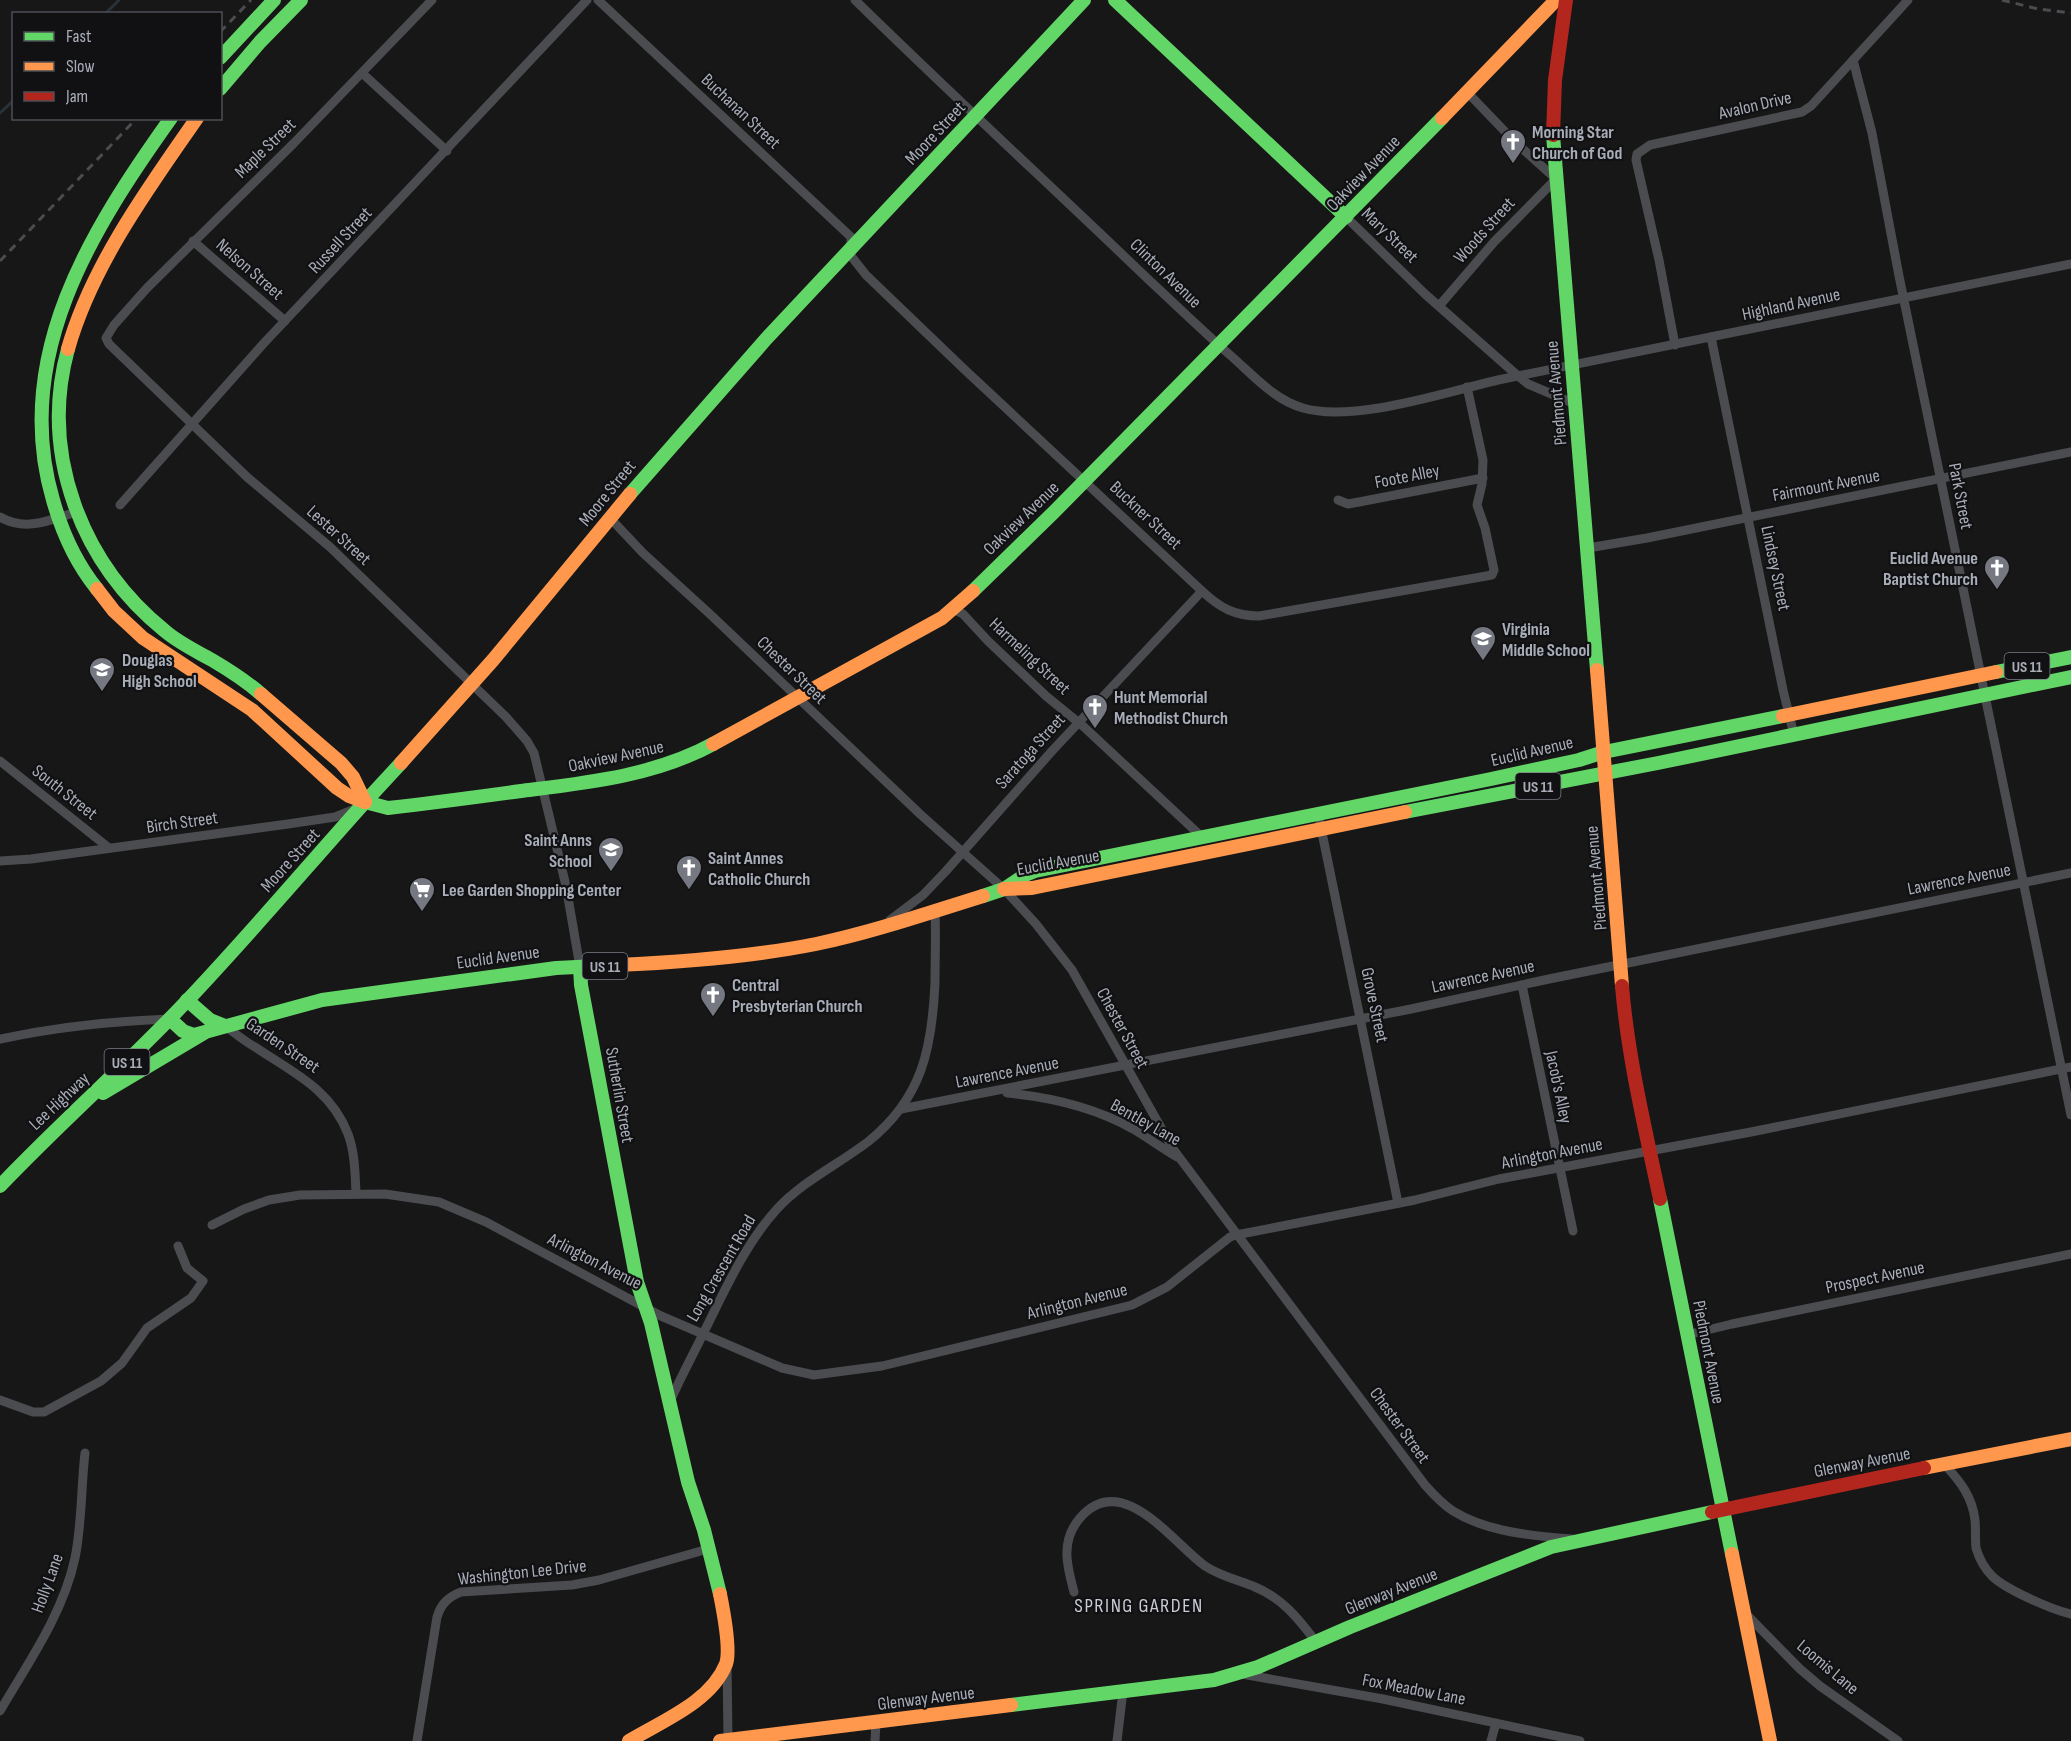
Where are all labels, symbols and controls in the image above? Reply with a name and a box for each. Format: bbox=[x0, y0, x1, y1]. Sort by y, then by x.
legend bbox=[12, 12, 222, 120]
text: Fast bbox=[66, 26, 92, 47]
text: Slow bbox=[66, 56, 95, 77]
street label: Buchanan Street bbox=[697, 69, 785, 154]
text: Jam bbox=[65, 86, 88, 107]
street label: Avalon Drive bbox=[1716, 87, 1793, 124]
street label: Moore Street bbox=[901, 97, 970, 169]
street label: Maple Street bbox=[231, 114, 301, 182]
place label: Morning Star Church of God bbox=[1532, 122, 1622, 164]
church icon: Morning Star Church of God bbox=[1498, 127, 1528, 165]
street label: Oakview Avenue bbox=[1322, 131, 1405, 216]
street label: Woods Street bbox=[1449, 193, 1520, 268]
street label: Russell Street bbox=[304, 202, 377, 278]
street label: Mary Street bbox=[1357, 203, 1423, 268]
street label: Nelson Street bbox=[212, 234, 288, 305]
street label: Clinton Avenue bbox=[1126, 234, 1206, 313]
street label: Highland Avenue bbox=[1740, 284, 1842, 325]
street label: Piedmont Avenue bbox=[1541, 340, 1572, 446]
street label: Moore Street bbox=[574, 456, 641, 530]
street label: Foote Alley bbox=[1373, 460, 1441, 493]
street label: Park Street bbox=[1944, 461, 1977, 532]
street label: Fairmount Avenue bbox=[1771, 465, 1881, 506]
street label: Oakview Avenue bbox=[979, 477, 1064, 560]
street label: Buckner Street bbox=[1105, 477, 1186, 554]
street label: Lester Street bbox=[302, 501, 375, 570]
street label: Lindsey Street bbox=[1756, 524, 1795, 613]
place label: Euclid Avenue Baptist Church bbox=[1883, 548, 1978, 590]
church icon: Euclid Avenue Baptist Church bbox=[1982, 553, 2012, 591]
street label: Harmeling Street bbox=[985, 614, 1075, 699]
place label: Virginia Middle School bbox=[1502, 619, 1590, 661]
school or university icon: Virginia Middle School bbox=[1468, 624, 1498, 662]
street label: Chester Street bbox=[752, 632, 831, 709]
place label: Douglas High School bbox=[122, 650, 197, 692]
road number: US 11 bbox=[2004, 653, 2050, 679]
school or university icon: Douglas High School bbox=[87, 655, 117, 693]
place label: Hunt Memorial Methodist Church bbox=[1114, 687, 1228, 729]
church icon: Hunt Memorial Methodist Church bbox=[1080, 692, 1110, 730]
street label: Saratoga Street bbox=[991, 709, 1070, 793]
street label: Euclid Avenue bbox=[1489, 732, 1575, 771]
street label: Oakview Avenue bbox=[566, 736, 666, 777]
street label: South Street bbox=[28, 760, 102, 825]
road number: US 11 bbox=[1516, 773, 1560, 799]
street label: Birch Street bbox=[145, 807, 220, 838]
street label: Moore Street bbox=[256, 824, 325, 897]
street label: Piedmont Avenue bbox=[1581, 825, 1612, 931]
place label: Saint Anns School bbox=[524, 830, 592, 872]
school or university icon: Saint Anns School bbox=[596, 835, 626, 873]
street label: Euclid Avenue bbox=[1015, 845, 1101, 880]
place label: Saint Annes Catholic Church bbox=[708, 848, 810, 890]
church icon: Saint Annes Catholic Church bbox=[674, 853, 704, 891]
street label: Lawrence Avenue bbox=[1906, 859, 2012, 900]
supermarket icon: Lee Garden Shopping Center bbox=[407, 875, 437, 913]
place label: Lee Garden Shopping Center bbox=[442, 880, 622, 901]
street label: Euclid Avenue bbox=[455, 941, 541, 974]
road number: US 11 bbox=[582, 953, 628, 979]
street label: Lawrence Avenue bbox=[1430, 955, 1536, 998]
street label: Grove Street bbox=[1356, 966, 1393, 1045]
place label: Central Presbyterian Church bbox=[732, 975, 862, 1017]
church icon: Central Presbyterian Church bbox=[698, 980, 728, 1018]
street label: Chester Street bbox=[1092, 984, 1153, 1073]
street label: Garden Street bbox=[242, 1013, 324, 1078]
street label: Sutherlin Street bbox=[601, 1046, 638, 1145]
street label: Jacob's Alley bbox=[1540, 1048, 1576, 1125]
road number: US 11 bbox=[104, 1049, 150, 1075]
street label: Lawrence Avenue bbox=[954, 1052, 1060, 1093]
street label: Lee Highway bbox=[25, 1068, 94, 1135]
street label: Bentley Lane bbox=[1107, 1094, 1185, 1150]
street label: Arlington Avenue bbox=[1499, 1133, 1604, 1174]
street label: Long Crescent Road bbox=[682, 1211, 760, 1325]
street label: Arlington Avenue bbox=[543, 1228, 645, 1294]
street label: Prospect Avenue bbox=[1824, 1257, 1926, 1298]
street label: Arlington Avenue bbox=[1024, 1279, 1129, 1324]
street label: Piedmont Avenue bbox=[1688, 1299, 1729, 1406]
street label: Chester Street bbox=[1365, 1383, 1434, 1468]
street label: Glenway Avenue bbox=[1812, 1443, 1912, 1482]
street label: Holly Lane bbox=[27, 1551, 68, 1616]
street label: Washington Lee Drive bbox=[457, 1555, 587, 1590]
street label: Glenway Avenue bbox=[1342, 1563, 1440, 1620]
district label: SPRING GARDEN bbox=[1074, 1594, 1204, 1618]
street label: Loomis Lane bbox=[1793, 1636, 1863, 1699]
street label: Fox Meadow Lane bbox=[1360, 1669, 1467, 1710]
street label: Glenway Avenue bbox=[876, 1682, 976, 1715]

